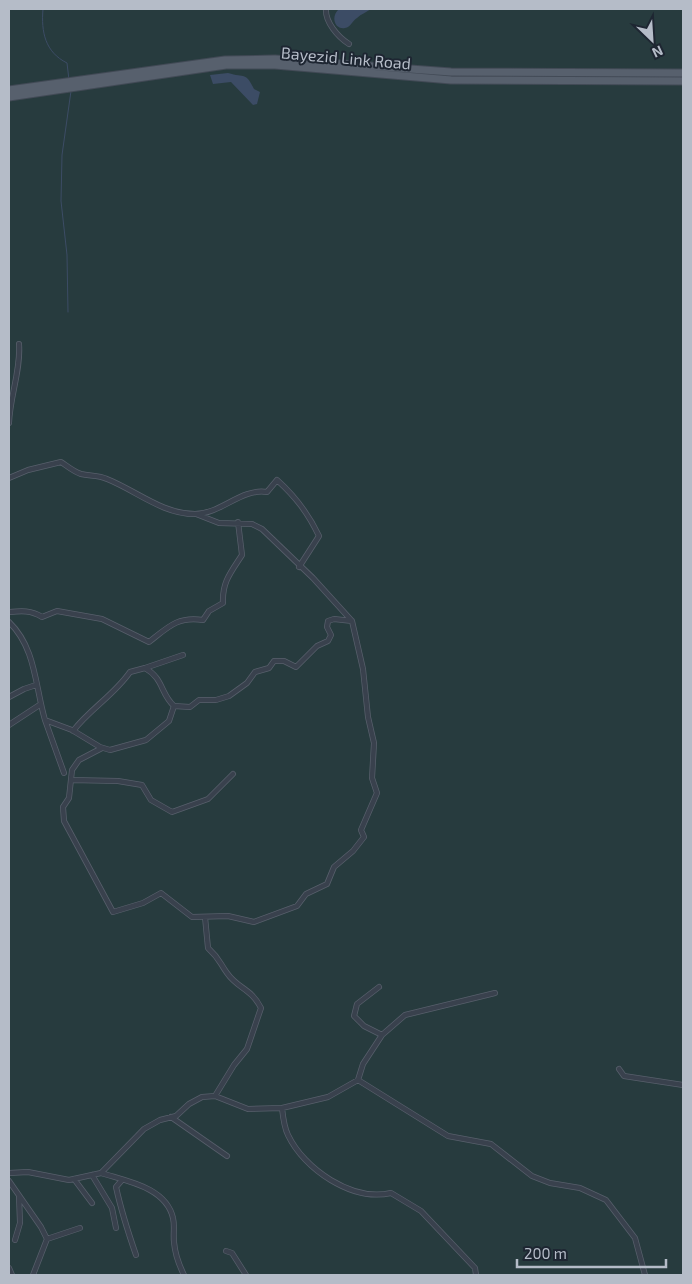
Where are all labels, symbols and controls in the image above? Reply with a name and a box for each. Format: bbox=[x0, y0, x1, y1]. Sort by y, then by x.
north arrow bbox=[627, 15, 677, 65]
street label: Bayezid Link Road bbox=[280, 42, 412, 73]
text: N bbox=[650, 42, 666, 62]
scale bar bbox=[517, 1236, 666, 1268]
text: 200 m bbox=[524, 1244, 567, 1262]

